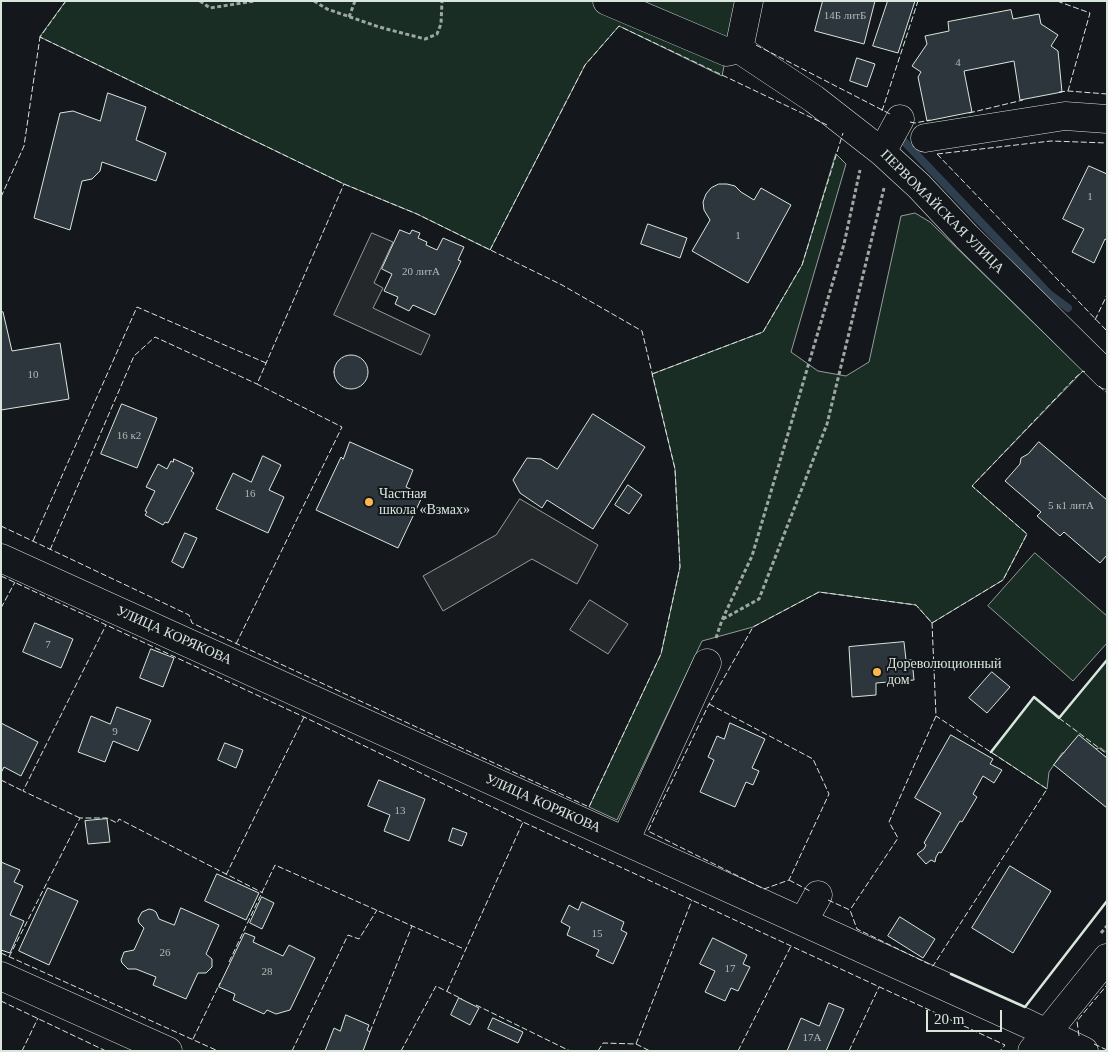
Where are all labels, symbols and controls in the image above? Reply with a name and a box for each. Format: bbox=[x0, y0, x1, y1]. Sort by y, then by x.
house number: 14Б литБ bbox=[824, 9, 866, 23]
house number: 4 bbox=[955, 56, 961, 70]
street label: ПЕРВОМАЙСКАЯ УЛИЦА bbox=[877, 147, 1007, 277]
house number: 1 bbox=[1087, 190, 1093, 204]
house number: 1 bbox=[735, 229, 741, 243]
house number: 20 литА bbox=[402, 265, 440, 279]
house number: 10 bbox=[28, 368, 38, 382]
house number: 16 к2 bbox=[117, 429, 141, 443]
place label: Частная школа «Взмах» bbox=[379, 486, 470, 518]
house number: 16 bbox=[244, 487, 256, 501]
marker: Частная школа «Взмах» bbox=[363, 496, 375, 508]
house number: 5 к1 литА bbox=[1048, 499, 1094, 513]
street label: УЛИЦА КОРЯКОВА bbox=[114, 603, 234, 669]
house number: 7 bbox=[45, 638, 51, 652]
place label: Дореволюционный дом bbox=[887, 656, 1001, 689]
marker: Дореволюционный дом bbox=[871, 666, 883, 678]
house number: 9 bbox=[112, 725, 118, 739]
street label: УЛИЦА КОРЯКОВА bbox=[483, 771, 603, 837]
house number: 13 bbox=[394, 804, 406, 818]
house number: 15 bbox=[592, 927, 602, 941]
house number: 26 bbox=[160, 946, 170, 960]
house number: 17 bbox=[724, 962, 736, 976]
house number: 28 bbox=[262, 965, 272, 979]
scale bar bbox=[928, 1000, 1004, 1032]
text: 20 m bbox=[934, 1011, 964, 1027]
house number: 17А bbox=[803, 1031, 821, 1045]

